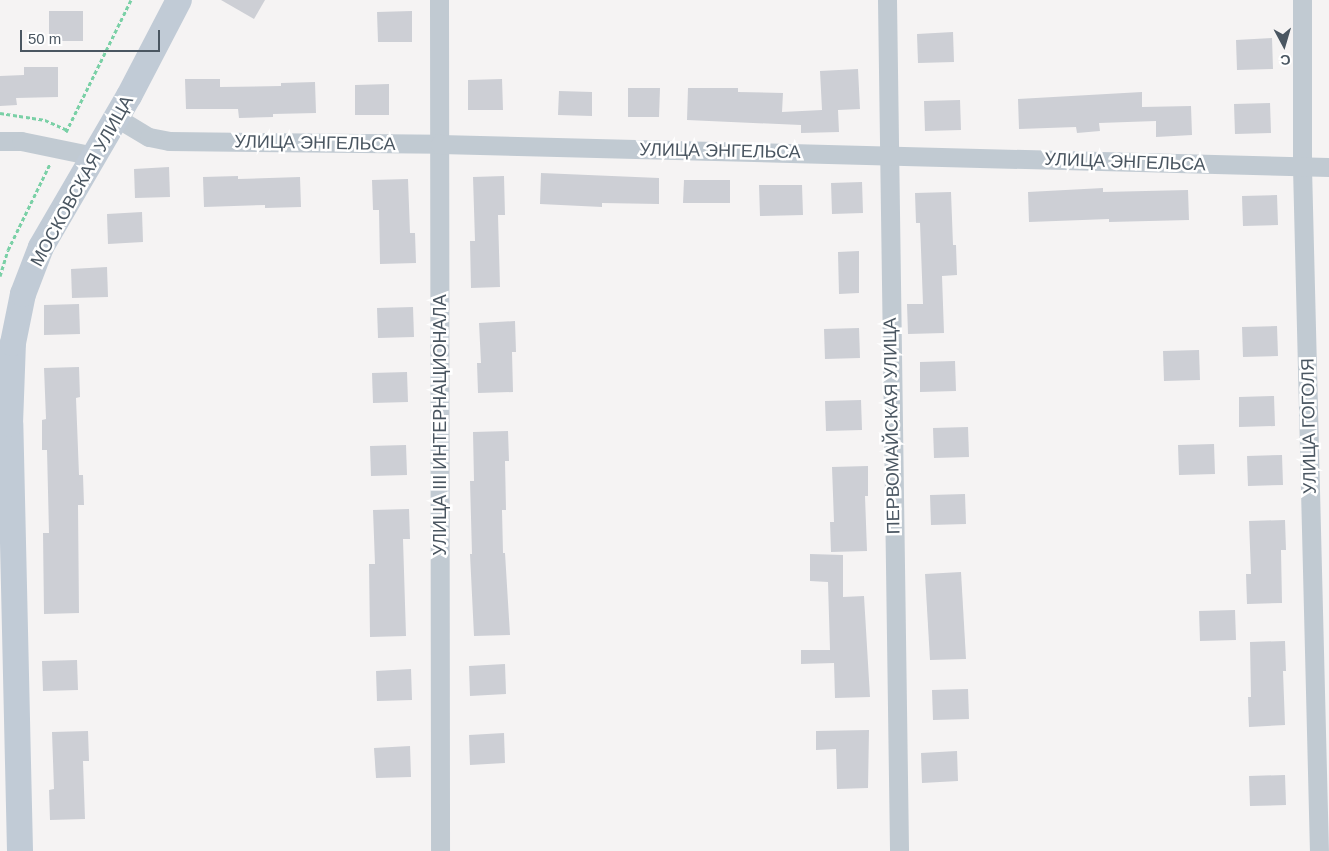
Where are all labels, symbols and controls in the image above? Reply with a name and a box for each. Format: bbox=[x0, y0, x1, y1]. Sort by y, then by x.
scale bar bbox=[22, 20, 162, 52]
north arrow bbox=[1259, 20, 1309, 70]
text: 50 m bbox=[28, 30, 61, 47]
text: С bbox=[1280, 51, 1291, 68]
street label: МОСКОВСКАЯ УЛИЦА bbox=[26, 92, 138, 270]
street label: УЛИЦА ЭНГЕЛЬСА bbox=[234, 131, 396, 155]
street label: УЛИЦА ЭНГЕЛЬСА bbox=[639, 139, 801, 163]
street label: УЛИЦА ЭНГЕЛЬСА bbox=[1044, 148, 1206, 176]
street label: УЛИЦА III ИНТЕРНАЦИОНАЛА bbox=[429, 294, 451, 556]
street label: ПЕРВОМАЙСКАЯ УЛИЦА bbox=[879, 317, 905, 535]
street label: УЛИЦА ГОГОЛЯ bbox=[1297, 358, 1321, 494]

